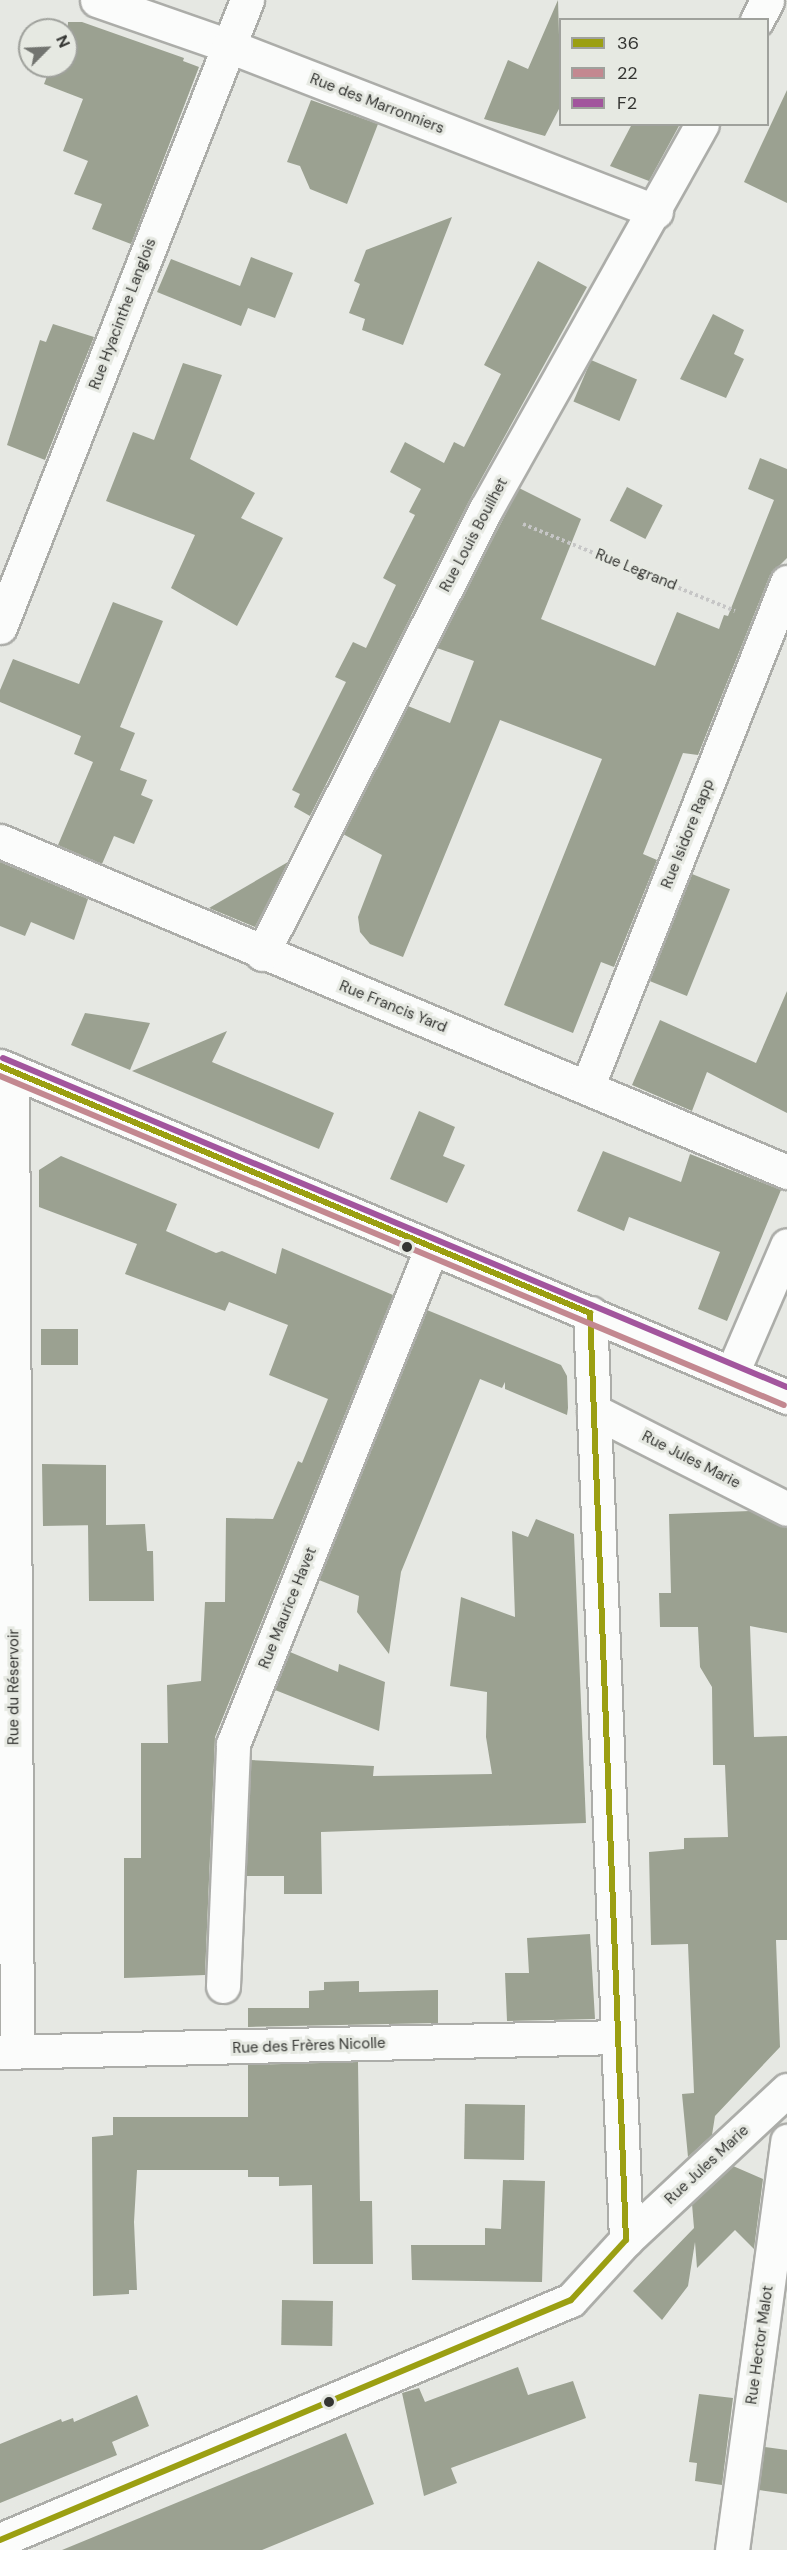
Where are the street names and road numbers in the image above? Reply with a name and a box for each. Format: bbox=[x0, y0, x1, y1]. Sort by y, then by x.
street label: Rue des Marronniers bbox=[307, 70, 447, 138]
street label: Rue Hyacinthe Langlois bbox=[86, 236, 160, 392]
street label: Rue Louis Bouilhet bbox=[436, 475, 512, 595]
street label: Rue Legrand bbox=[593, 546, 679, 594]
street label: Rue Isidore Rapp bbox=[658, 777, 718, 891]
street label: Rue Francis Yard bbox=[337, 977, 449, 1037]
street label: Rue Jules Marie bbox=[639, 1427, 743, 1493]
street label: Rue Maurice Havet bbox=[255, 1545, 321, 1671]
street label: Rue du Réservoir bbox=[5, 1629, 23, 1745]
street label: Rue des Frères Nicolle bbox=[232, 2034, 386, 2058]
street label: Rue Jules Marie bbox=[661, 2122, 753, 2208]
street label: Rue Hector Malot bbox=[743, 2284, 777, 2406]

